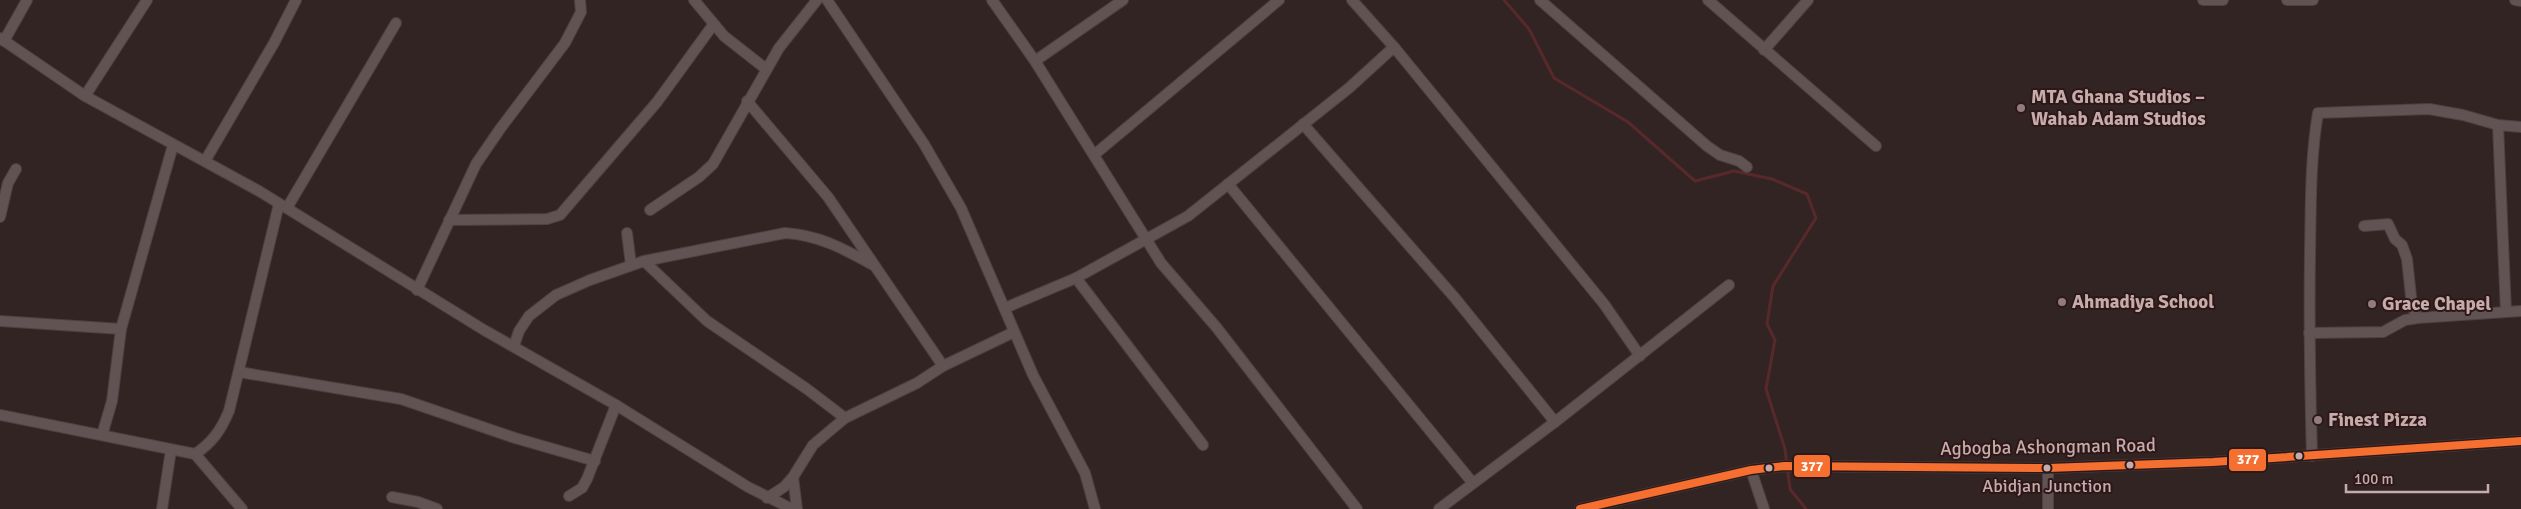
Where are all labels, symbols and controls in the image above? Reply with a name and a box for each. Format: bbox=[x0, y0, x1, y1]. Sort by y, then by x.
place label: MTA Ghana Studios – Wahab Adam Studios bbox=[2031, 85, 2206, 131]
marker: MTA Ghana Studios – Wahab Adam Studios bbox=[2015, 102, 2027, 114]
place label: Ahmadiya School bbox=[2072, 290, 2214, 314]
place label: Grace Chapel bbox=[2382, 292, 2491, 316]
marker: Ahmadiya School bbox=[2056, 296, 2068, 308]
marker: Grace Chapel bbox=[2366, 298, 2378, 310]
place label: Finest Pizza bbox=[2328, 408, 2427, 432]
marker: Finest Pizza bbox=[2312, 414, 2324, 426]
street label: Agbogba Ashongman Road bbox=[1940, 433, 2156, 461]
line badge: 377 bbox=[2228, 448, 2267, 472]
text: 377 bbox=[2237, 451, 2260, 468]
unlabelled marker bbox=[2294, 451, 2304, 461]
line badge: 377 bbox=[1793, 454, 1831, 478]
text: 377 bbox=[1801, 458, 1824, 475]
unlabelled marker bbox=[2125, 460, 2135, 470]
scale bar bbox=[2346, 462, 2488, 494]
unlabelled marker bbox=[1764, 463, 1774, 473]
marker: Abidjan Junction bbox=[2042, 463, 2052, 473]
text: 100 m bbox=[2354, 470, 2394, 488]
place label: Abidjan Junction bbox=[1982, 475, 2112, 497]

